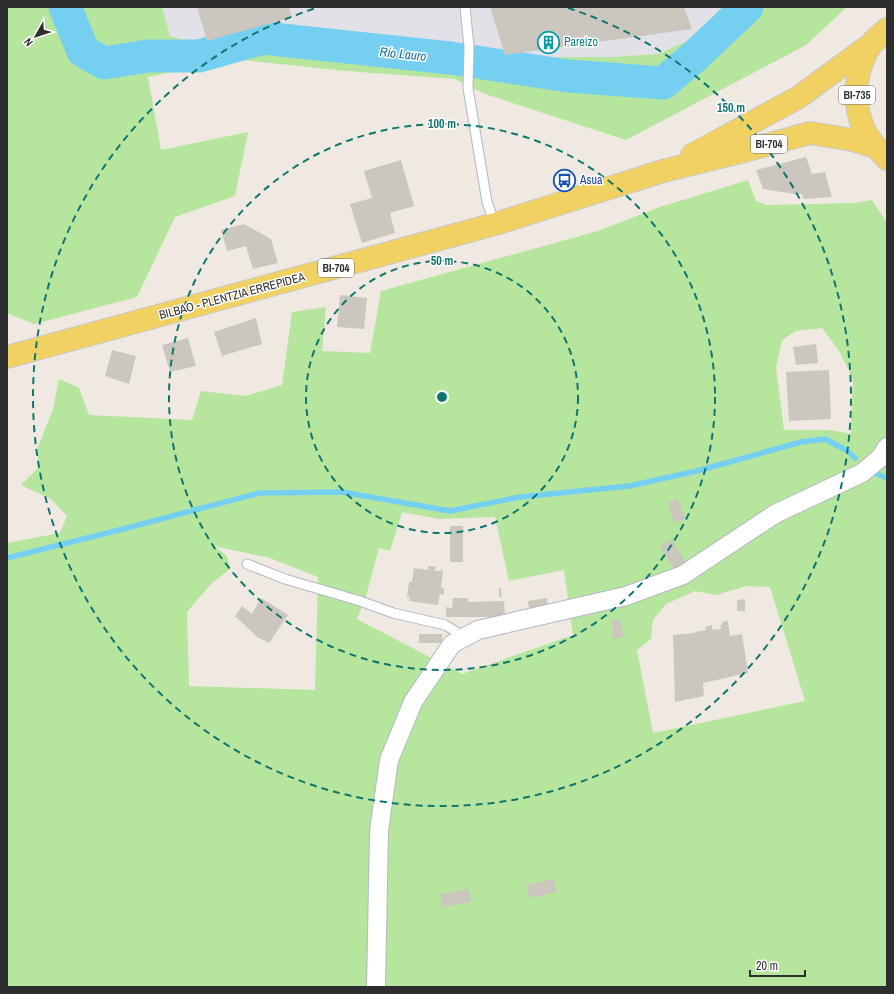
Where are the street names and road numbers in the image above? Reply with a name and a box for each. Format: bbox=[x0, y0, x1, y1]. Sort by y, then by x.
road number: BI-735 bbox=[839, 86, 875, 104]
road number: BI-704 bbox=[751, 135, 787, 153]
road number: BI-704 bbox=[318, 259, 354, 277]
street label: BILBAO - PLENTZIA ERREPIDEA bbox=[157, 269, 307, 323]

